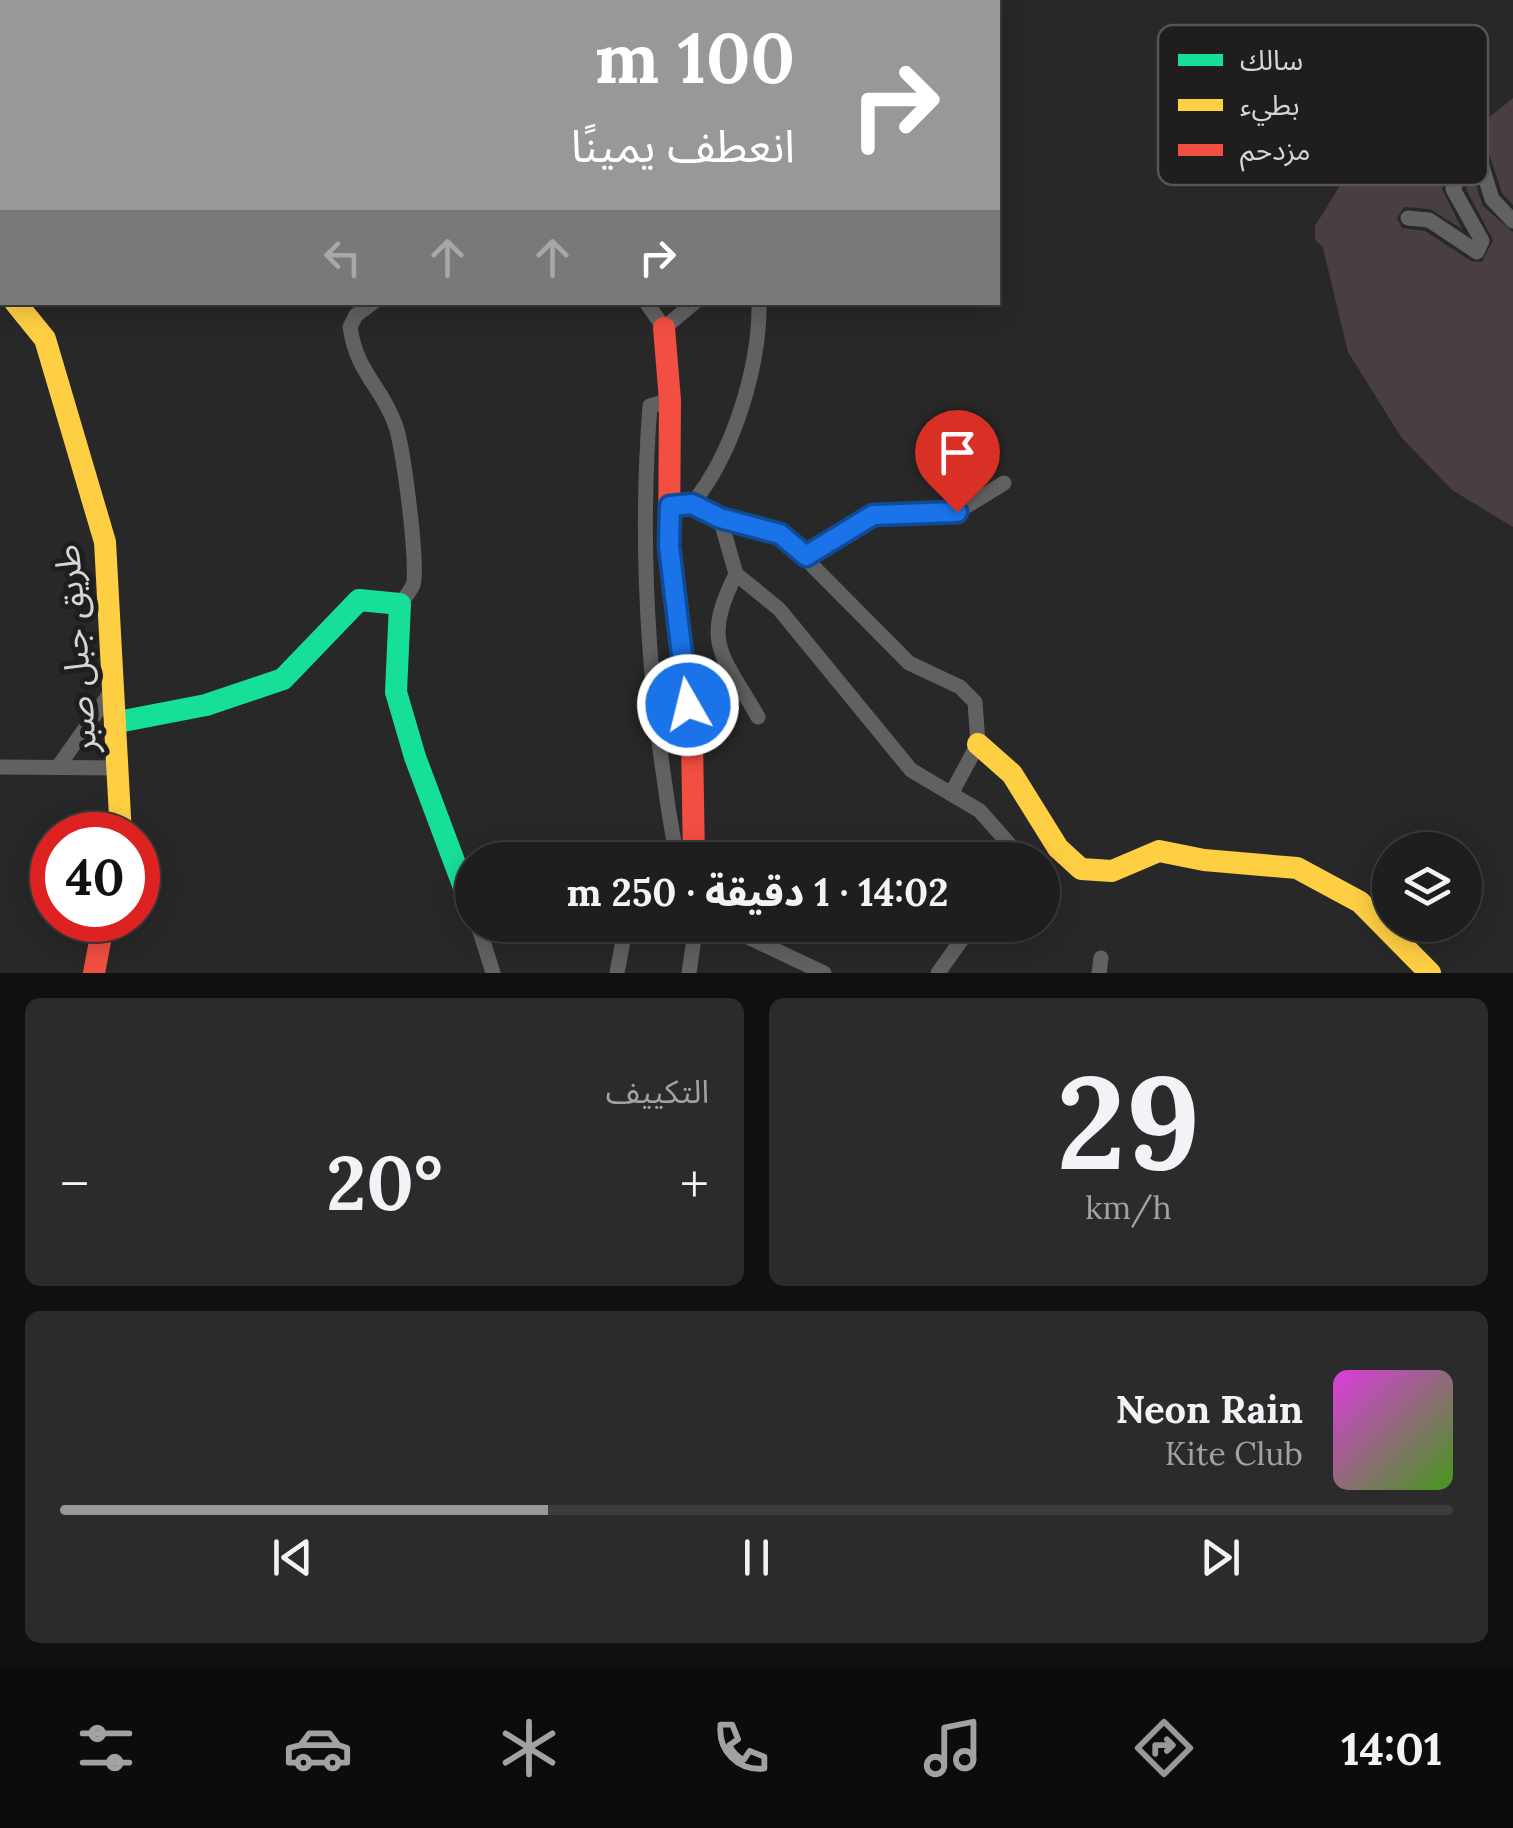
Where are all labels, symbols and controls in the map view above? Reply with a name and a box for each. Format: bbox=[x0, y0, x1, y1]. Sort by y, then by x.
text: 100 m bbox=[595, 13, 795, 102]
legend bbox=[1158, 25, 1488, 185]
icon: right bbox=[830, 40, 960, 170]
text: سالك bbox=[1240, 42, 1303, 78]
text: بطيء bbox=[1240, 87, 1300, 126]
text: انعطف يمينًا bbox=[571, 117, 795, 174]
text: مزدحم bbox=[1240, 132, 1311, 172]
icon: left bbox=[315, 230, 370, 285]
icon: ahead bbox=[420, 230, 475, 285]
icon: ahead bbox=[525, 230, 580, 285]
icon: right bbox=[630, 230, 685, 285]
pin bbox=[915, 410, 1000, 513]
icon: arrive bbox=[930, 425, 985, 480]
street label: طريق جبل صبر bbox=[43, 543, 107, 756]
position arrow bbox=[636, 653, 740, 757]
speed limit sign: 40 bbox=[30, 812, 160, 942]
map controls bbox=[1372, 832, 1482, 942]
button: layers bbox=[1372, 832, 1482, 942]
text: 14:02 · 1 دقيقة · 250 m bbox=[567, 868, 948, 916]
text: 29 bbox=[1056, 1038, 1201, 1205]
text: التكييف bbox=[606, 1071, 709, 1112]
text: 20° bbox=[326, 1135, 443, 1231]
text: − bbox=[60, 1149, 89, 1219]
text: + bbox=[680, 1149, 709, 1219]
text: km/h bbox=[1085, 1187, 1172, 1228]
text: Neon Rain bbox=[1116, 1385, 1303, 1433]
text: Kite Club bbox=[1165, 1433, 1303, 1474]
icon: previous bbox=[265, 1530, 320, 1585]
icon: pause bbox=[729, 1530, 784, 1585]
icon: next bbox=[1193, 1530, 1248, 1585]
icon: filters bbox=[71, 1713, 141, 1783]
icon: car bbox=[283, 1713, 353, 1783]
icon: climate bbox=[494, 1713, 564, 1783]
icon: phone bbox=[706, 1713, 776, 1783]
icon: music bbox=[918, 1713, 988, 1783]
icon: directions bbox=[1129, 1713, 1199, 1783]
text: 14:01 bbox=[1341, 1720, 1442, 1777]

